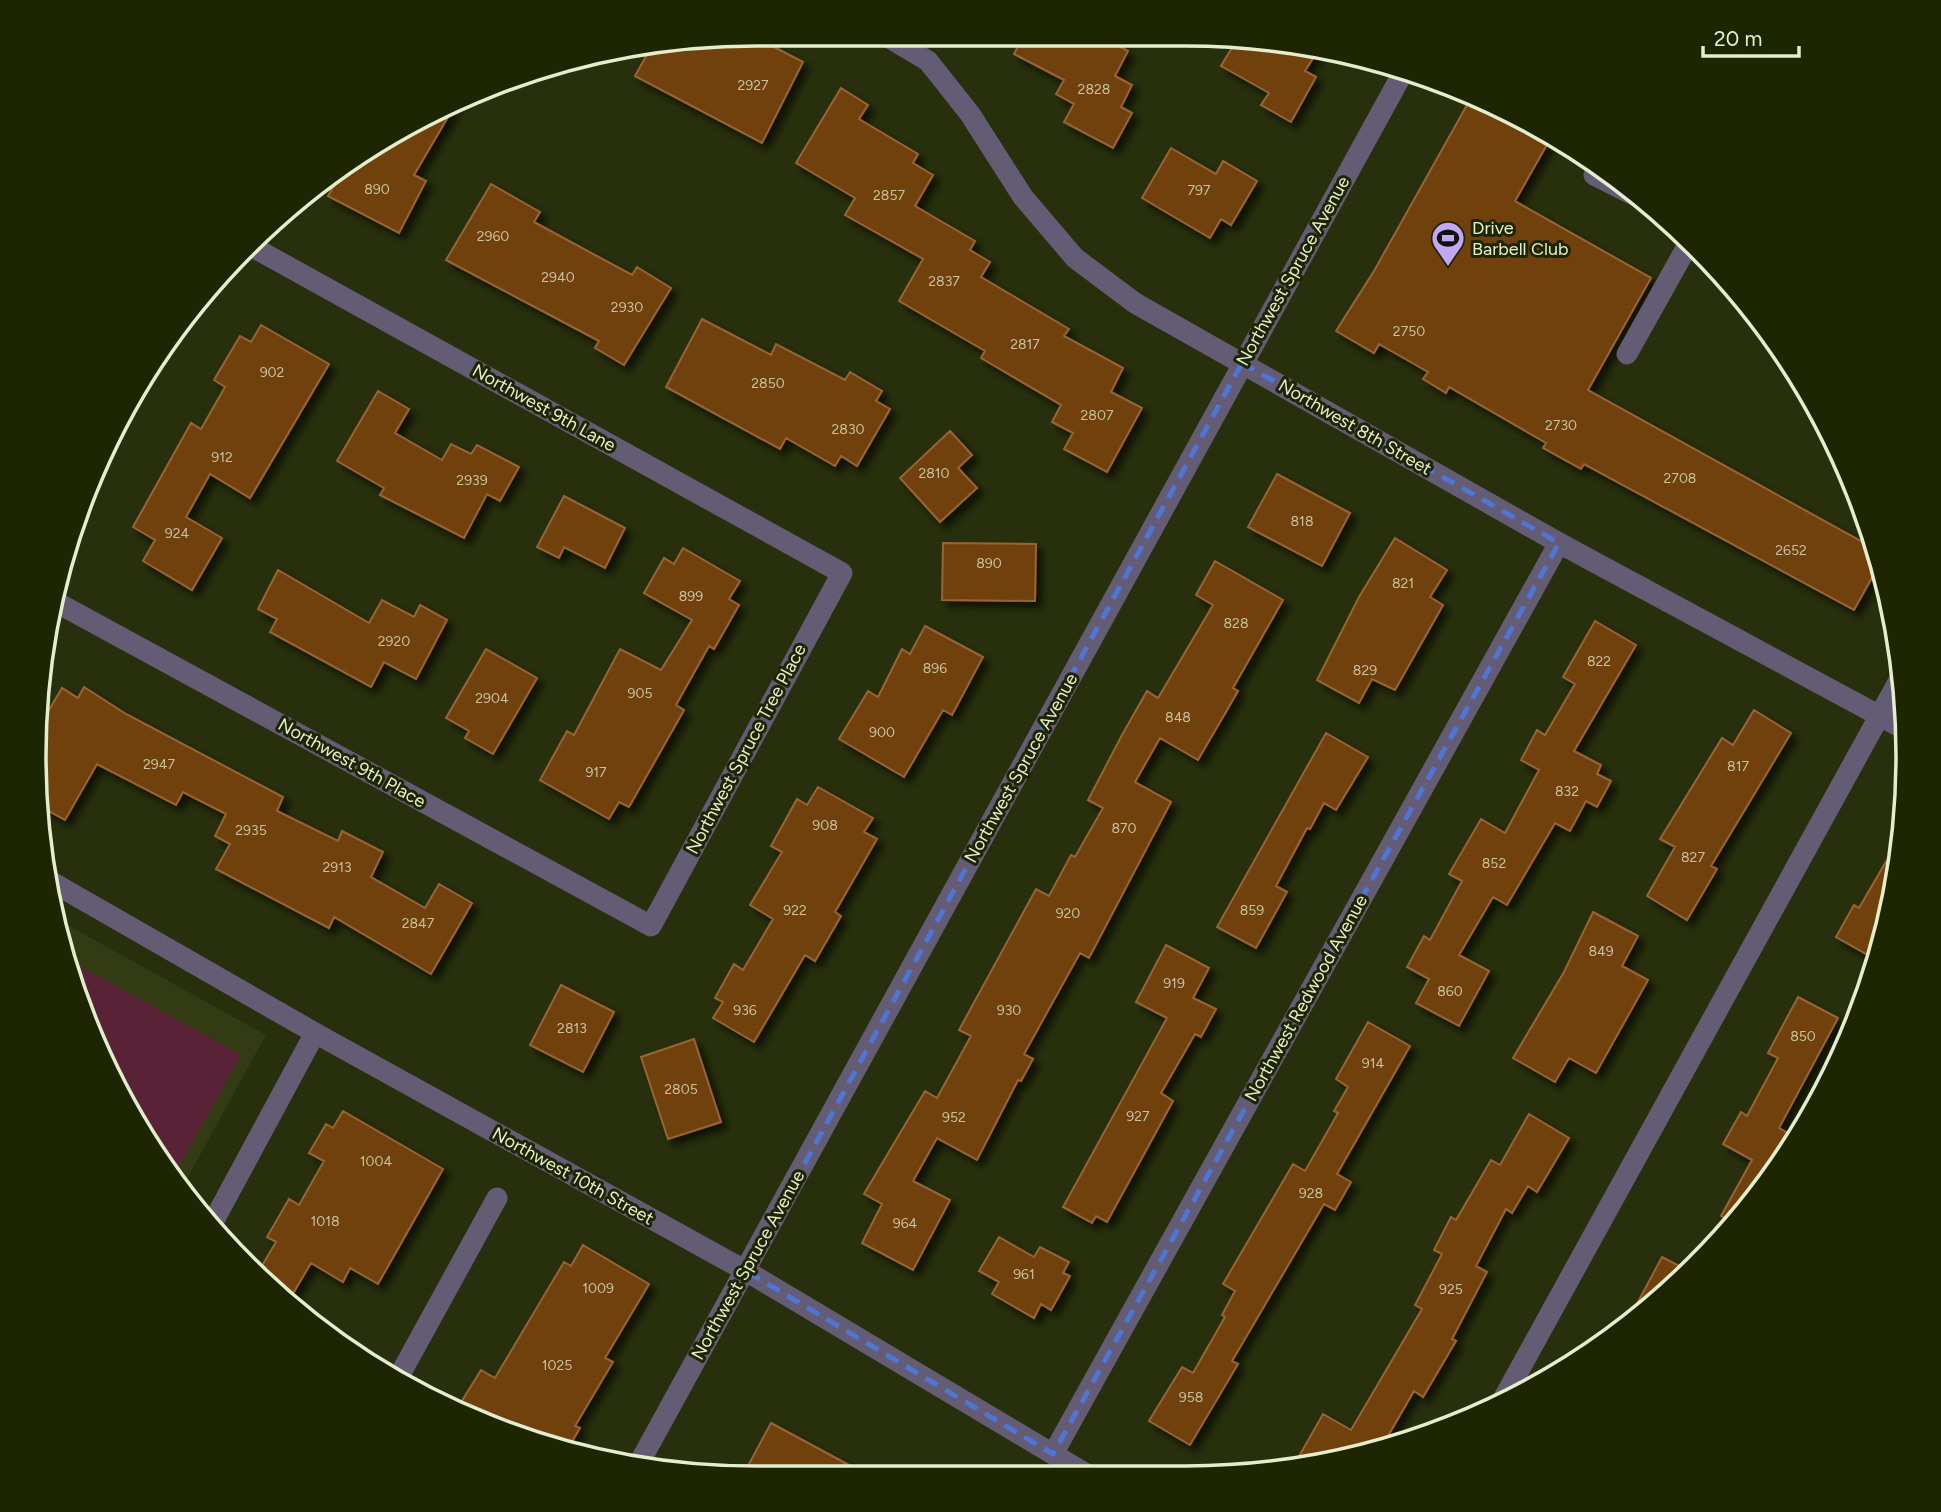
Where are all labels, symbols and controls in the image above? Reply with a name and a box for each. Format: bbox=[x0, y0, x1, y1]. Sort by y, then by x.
scale bar bbox=[1703, 14, 1799, 58]
text: 20 m bbox=[1714, 26, 1762, 51]
house number: 2927 bbox=[737, 77, 769, 94]
house number: 2828 bbox=[1078, 81, 1110, 98]
street label: Northwest Spruce Avenue bbox=[1232, 172, 1354, 370]
house number: 890 bbox=[364, 181, 390, 198]
house number: 797 bbox=[1188, 182, 1211, 199]
house number: 2857 bbox=[873, 187, 905, 204]
place label: Drive Barbell Club bbox=[1472, 217, 1569, 260]
sports icon: Drive Barbell Club bbox=[1429, 219, 1467, 268]
house number: 2960 bbox=[477, 228, 509, 245]
house number: 2940 bbox=[541, 269, 575, 286]
house number: 2837 bbox=[928, 273, 960, 290]
house number: 2930 bbox=[611, 299, 643, 316]
house number: 2750 bbox=[1393, 323, 1425, 340]
house number: 2817 bbox=[1010, 336, 1040, 353]
street label: Northwest 9th Lane bbox=[469, 359, 620, 457]
house number: 902 bbox=[260, 364, 284, 381]
street label: Northwest 8th Street bbox=[1274, 374, 1436, 480]
house number: 2850 bbox=[751, 375, 785, 392]
house number: 2807 bbox=[1081, 407, 1114, 424]
house number: 2730 bbox=[1545, 417, 1577, 434]
house number: 2830 bbox=[831, 421, 865, 438]
house number: 912 bbox=[211, 449, 233, 466]
house number: 2810 bbox=[918, 465, 950, 482]
house number: 2708 bbox=[1664, 470, 1696, 487]
house number: 2939 bbox=[456, 472, 488, 489]
house number: 818 bbox=[1291, 513, 1313, 530]
house number: 924 bbox=[165, 525, 190, 542]
house number: 2652 bbox=[1775, 542, 1807, 559]
house number: 890 bbox=[976, 555, 1002, 572]
house number: 821 bbox=[1392, 575, 1414, 592]
house number: 899 bbox=[679, 588, 703, 605]
house number: 828 bbox=[1223, 615, 1249, 632]
house number: 2920 bbox=[378, 633, 410, 650]
street label: Northwest Spruce Tree Place bbox=[681, 640, 811, 858]
house number: 822 bbox=[1587, 653, 1611, 670]
house number: 896 bbox=[923, 660, 947, 677]
house number: 829 bbox=[1353, 662, 1377, 679]
street label: Northwest Spruce Avenue bbox=[960, 669, 1082, 867]
house number: 905 bbox=[628, 685, 652, 702]
house number: 2904 bbox=[475, 690, 509, 707]
house number: 848 bbox=[1165, 709, 1191, 726]
street label: Northwest 9th Place bbox=[274, 713, 430, 813]
house number: 900 bbox=[869, 724, 895, 741]
house number: 2947 bbox=[143, 756, 175, 773]
house number: 817 bbox=[1727, 758, 1749, 775]
house number: 917 bbox=[585, 764, 607, 781]
house number: 832 bbox=[1555, 783, 1579, 800]
house number: 908 bbox=[812, 817, 838, 834]
house number: 870 bbox=[1111, 820, 1137, 837]
house number: 2935 bbox=[235, 822, 267, 839]
house number: 827 bbox=[1681, 849, 1705, 866]
house number: 852 bbox=[1482, 855, 1506, 872]
house number: 2913 bbox=[322, 859, 352, 876]
street label: Northwest Redwood Avenue bbox=[1240, 891, 1372, 1105]
house number: 922 bbox=[783, 902, 807, 919]
house number: 859 bbox=[1240, 902, 1264, 919]
house number: 920 bbox=[1056, 905, 1080, 922]
house number: 2847 bbox=[402, 915, 435, 932]
house number: 849 bbox=[1588, 943, 1614, 960]
house number: 919 bbox=[1163, 975, 1185, 992]
house number: 860 bbox=[1437, 983, 1463, 1000]
house number: 936 bbox=[733, 1002, 757, 1019]
house number: 930 bbox=[997, 1002, 1021, 1019]
house number: 2813 bbox=[557, 1020, 587, 1037]
house number: 850 bbox=[1790, 1028, 1816, 1045]
house number: 914 bbox=[1362, 1055, 1385, 1072]
house number: 2805 bbox=[664, 1081, 698, 1098]
house number: 927 bbox=[1126, 1108, 1150, 1125]
house number: 952 bbox=[942, 1109, 966, 1126]
street label: Northwest 10th Street bbox=[488, 1122, 658, 1230]
house number: 1004 bbox=[360, 1153, 393, 1170]
street label: Northwest Spruce Avenue bbox=[687, 1166, 809, 1364]
house number: 928 bbox=[1299, 1185, 1323, 1202]
house number: 1018 bbox=[310, 1213, 340, 1230]
house number: 964 bbox=[893, 1215, 918, 1232]
house number: 961 bbox=[1013, 1266, 1035, 1283]
house number: 1009 bbox=[582, 1280, 614, 1297]
house number: 925 bbox=[1439, 1281, 1463, 1298]
house number: 1025 bbox=[542, 1357, 572, 1374]
house number: 958 bbox=[1179, 1389, 1203, 1406]

